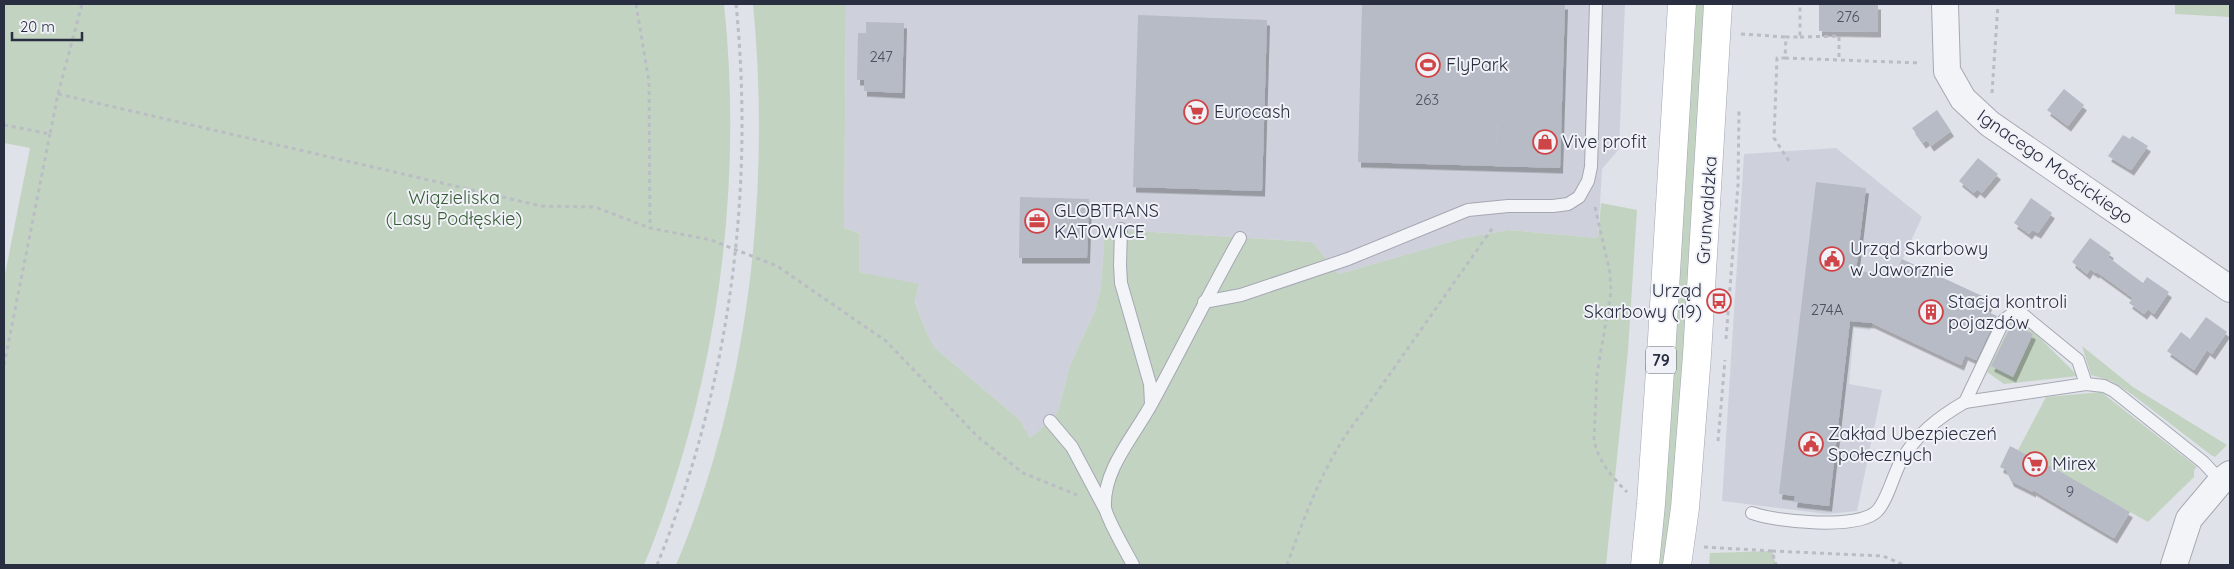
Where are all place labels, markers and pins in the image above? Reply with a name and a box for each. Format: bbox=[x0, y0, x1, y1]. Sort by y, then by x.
sports icon: FlyPark bbox=[1415, 52, 1441, 78]
place label: FlyPark bbox=[1446, 53, 1508, 76]
supermarket icon: Eurocash bbox=[1183, 99, 1209, 125]
place label: Eurocash bbox=[1214, 100, 1291, 123]
shop icon: Vive profit bbox=[1532, 129, 1558, 155]
place label: Vive profit bbox=[1562, 130, 1647, 153]
place label: GLOBTRANS KATOWICE bbox=[1054, 199, 1159, 243]
office icon: GLOBTRANS KATOWICE bbox=[1024, 208, 1050, 234]
place label: Urząd Skarbowy w Jaworznie bbox=[1850, 237, 1988, 281]
public building icon: Urząd Skarbowy w Jaworznie bbox=[1819, 246, 1845, 272]
place label: Urząd Skarbowy (19) bbox=[1584, 279, 1702, 323]
bus stop icon: Urząd Skarbowy (19) bbox=[1706, 288, 1732, 314]
place label: Stacja kontroli pojazdów bbox=[1948, 290, 2067, 334]
building icon: Stacja kontroli pojazdów bbox=[1918, 299, 1944, 325]
place label: Zakład Ubezpieczeń Społecznych bbox=[1828, 422, 1997, 466]
public building icon: Zakład Ubezpieczeń Społecznych bbox=[1798, 431, 1824, 457]
supermarket icon: Mirex bbox=[2022, 451, 2048, 477]
place label: Mirex bbox=[2052, 452, 2096, 475]

